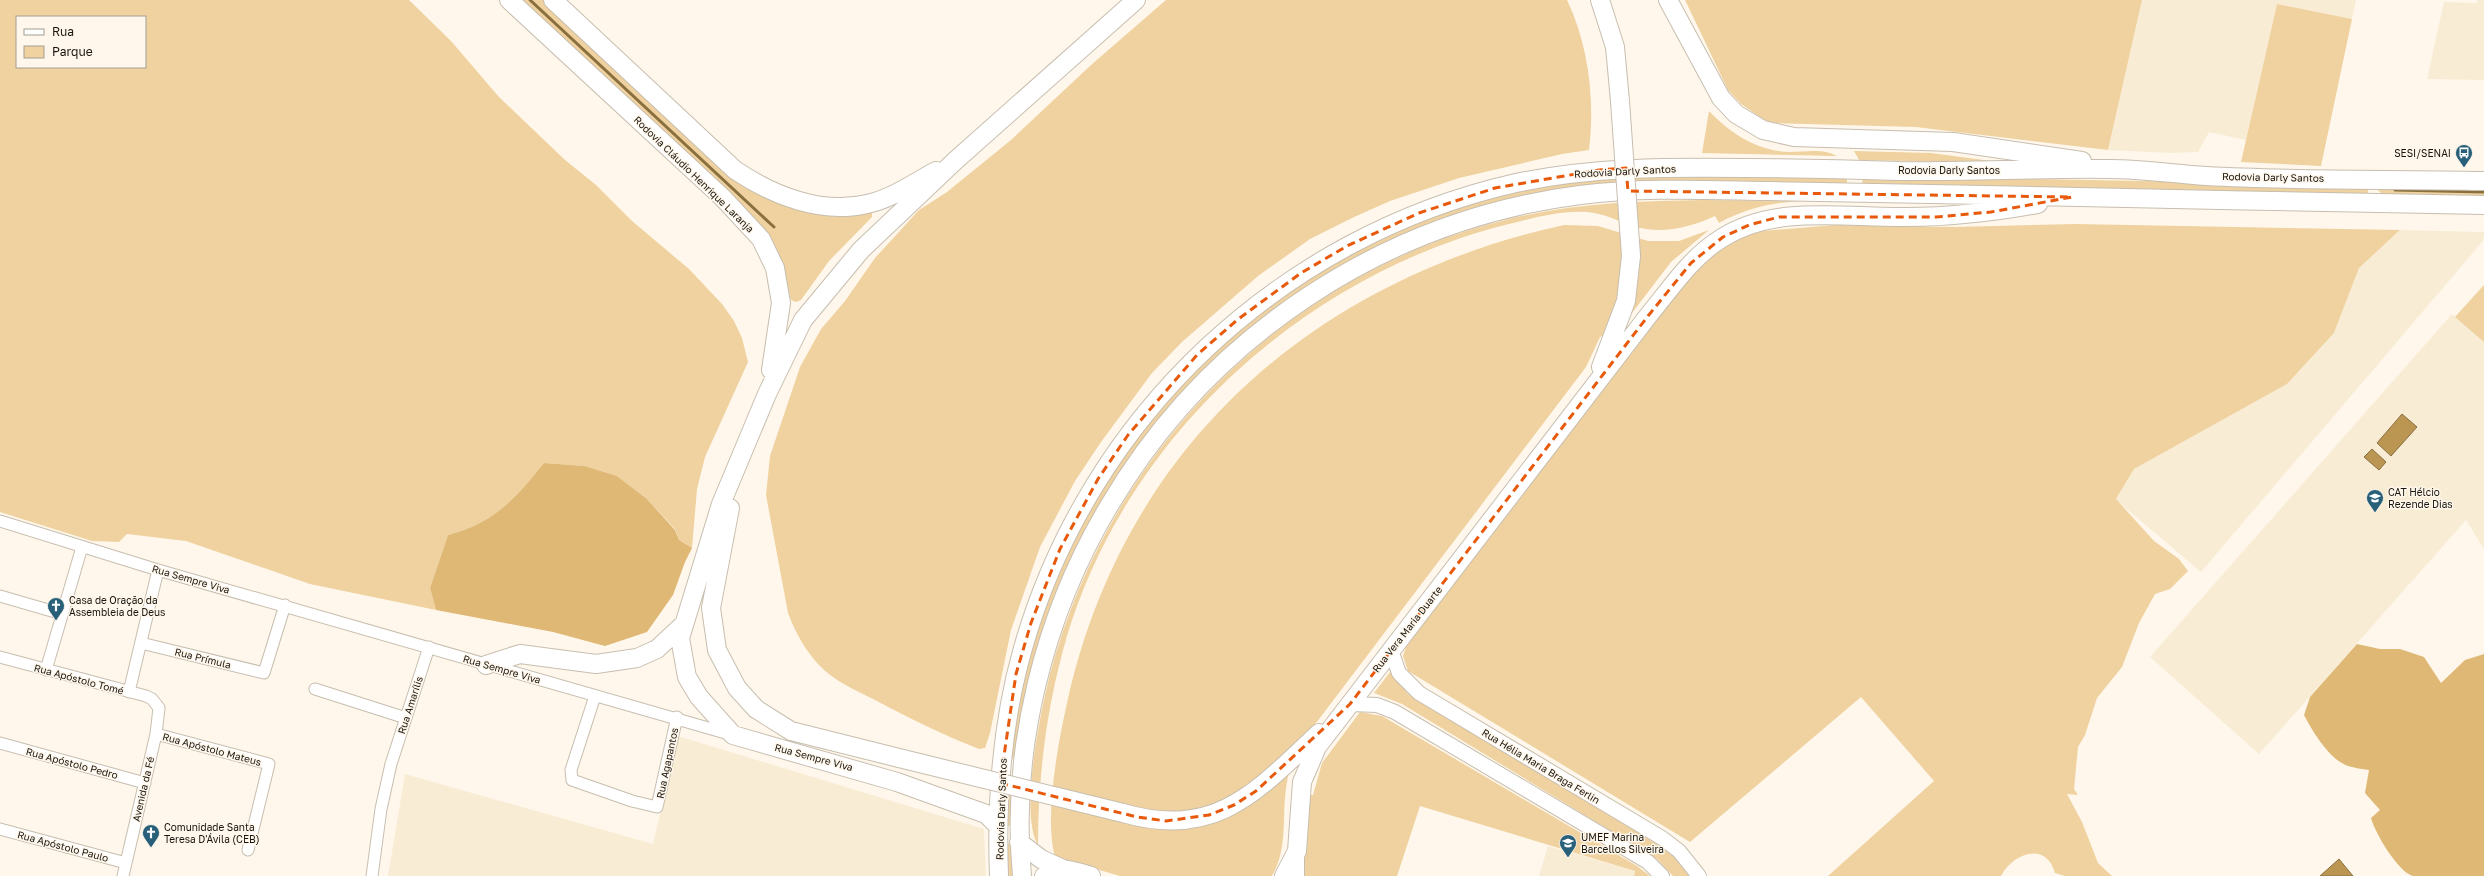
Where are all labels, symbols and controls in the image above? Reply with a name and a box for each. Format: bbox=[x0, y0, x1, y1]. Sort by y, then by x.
legend bbox=[16, 16, 146, 68]
text: Rua bbox=[52, 24, 74, 39]
text: Parque bbox=[52, 44, 93, 59]
street label: Rodovia Cláudio Henrique Laranja bbox=[632, 113, 756, 235]
bus stop icon: SESI/SENAI bbox=[2454, 143, 2474, 168]
place label: SESI/SENAI bbox=[2394, 147, 2451, 159]
street label: Rodovia Darly Santos bbox=[1574, 162, 1676, 180]
street label: Rodovia Darly Santos bbox=[1898, 164, 2000, 176]
street label: Rodovia Darly Santos bbox=[2222, 170, 2324, 184]
place label: CAT Hélcio Rezende Dias bbox=[2388, 486, 2453, 510]
school or university icon: CAT Hélcio Rezende Dias bbox=[2365, 488, 2385, 513]
street label: Rua Sempre Viva bbox=[151, 562, 231, 596]
street label: Rua Vera Maria Duarte bbox=[1370, 583, 1445, 675]
place label: Casa de Oração da Assembleia de Deus bbox=[69, 594, 165, 618]
church icon: Casa de Oração da Assembleia de Deus bbox=[46, 596, 66, 621]
street label: Rua Prímula bbox=[174, 645, 232, 671]
street label: Rua Sempre Viva bbox=[462, 652, 542, 686]
street label: Rua Apóstolo Tomé bbox=[33, 661, 125, 697]
street label: Rua Amarílis bbox=[395, 675, 425, 735]
street label: Rua Agapantos bbox=[654, 726, 680, 800]
street label: Rua Hélia Maria Braga Ferlin bbox=[1480, 726, 1602, 806]
street label: Rua Apóstolo Mateus bbox=[161, 730, 263, 768]
street label: Rua Sempre Viva bbox=[774, 741, 854, 773]
street label: Rua Apóstolo Pedro bbox=[25, 745, 119, 781]
street label: Avenida da Fé bbox=[130, 755, 156, 823]
street label: Rodovia Darly Santos bbox=[993, 758, 1009, 860]
place label: Comunidade Santa Teresa D'Ávila (CEB) bbox=[164, 821, 259, 845]
church icon: Comunidade Santa Teresa D'Ávila (CEB) bbox=[141, 823, 161, 848]
street label: Rua Apóstolo Paulo bbox=[16, 828, 110, 864]
place label: UMEF Marina Barcellos Silveira bbox=[1581, 831, 1664, 855]
school or university icon: UMEF Marina Barcellos Silveira bbox=[1558, 833, 1578, 858]

